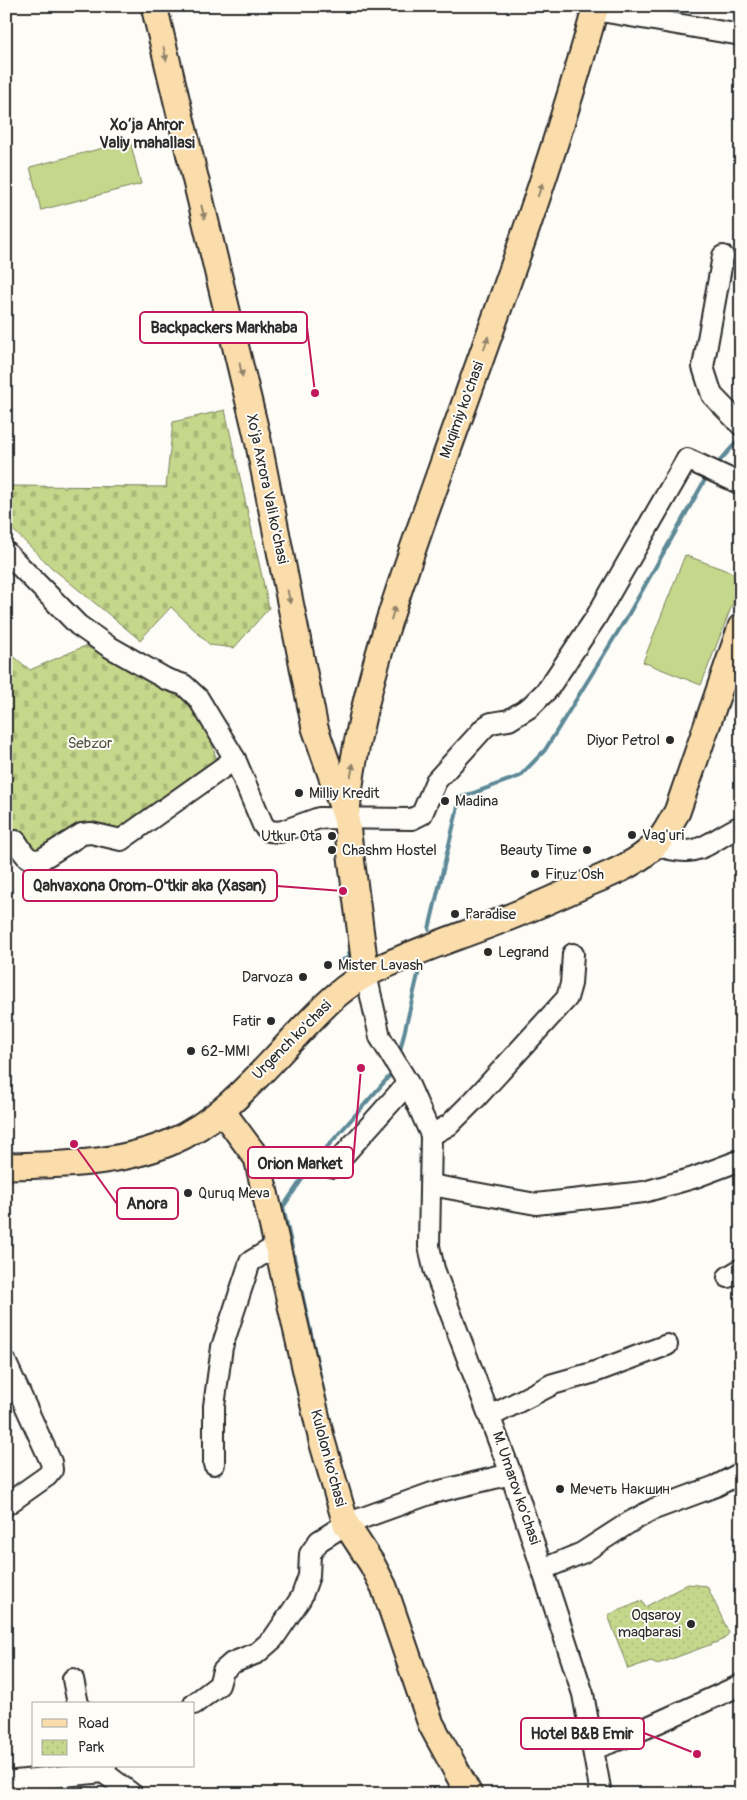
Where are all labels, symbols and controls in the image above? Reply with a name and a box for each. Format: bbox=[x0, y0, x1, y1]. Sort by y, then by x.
one-way arrow bbox=[161, 46, 169, 61]
district label: Xo‘ja Ahror Valiy mahallasi bbox=[99, 115, 195, 153]
one-way arrow bbox=[536, 182, 544, 197]
one-way arrow bbox=[199, 204, 207, 219]
callout: Backpackers Markhaba bbox=[140, 312, 307, 343]
text: Backpackers Markhaba bbox=[151, 318, 298, 338]
one-way arrow bbox=[483, 336, 490, 351]
street label: Muqimiy ko'chasi bbox=[436, 359, 488, 461]
one-way arrow bbox=[238, 362, 246, 378]
street label: Xo'ja Axrora Vali ko'chasi bbox=[242, 412, 292, 566]
one-way arrow bbox=[286, 590, 294, 606]
one-way arrow bbox=[389, 605, 397, 620]
place label: Diyor Petrol bbox=[586, 731, 660, 750]
park label: Sebzor bbox=[68, 734, 113, 753]
marker: Diyor Petrol bbox=[664, 734, 676, 746]
one-way arrow bbox=[348, 762, 356, 778]
place label: Milliy Kredit bbox=[309, 784, 380, 803]
marker: Milliy Kredit bbox=[293, 787, 305, 799]
place label: Madina bbox=[455, 792, 498, 811]
marker: Madina bbox=[439, 795, 451, 807]
place label: Vag'uri bbox=[642, 826, 684, 845]
place label: Utkur Ota bbox=[261, 827, 322, 846]
marker: Vag'uri bbox=[626, 829, 638, 841]
marker: Utkur Ota bbox=[326, 830, 338, 842]
place label: Chashm Hostel bbox=[342, 841, 437, 860]
place label: Beauty Time bbox=[500, 841, 578, 860]
marker: Chashm Hostel bbox=[326, 844, 338, 856]
marker: Beauty Time bbox=[581, 844, 593, 856]
place label: Firuz Osh bbox=[545, 865, 604, 884]
marker: Firuz Osh bbox=[529, 868, 541, 880]
callout: Qahvaxona Orom-O'tkir aka (Xasan) bbox=[23, 870, 277, 901]
text: Qahvaxona Orom-O'tkir aka (Xasan) bbox=[33, 876, 267, 896]
place label: Paradise bbox=[465, 905, 517, 924]
marker: Paradise bbox=[449, 908, 461, 920]
place label: Legrand bbox=[498, 943, 549, 962]
marker: Legrand bbox=[482, 946, 494, 958]
place label: Mister Lavash bbox=[338, 956, 423, 975]
marker: Mister Lavash bbox=[322, 959, 334, 971]
place label: Darvoza bbox=[242, 968, 293, 987]
marker: Darvoza bbox=[297, 971, 309, 983]
street label: Urgench ko'chasi bbox=[248, 996, 336, 1084]
place label: Fatir bbox=[232, 1012, 262, 1031]
marker: Fatir bbox=[265, 1015, 277, 1027]
place label: 62-MMI bbox=[201, 1042, 250, 1061]
marker: 62-MMI bbox=[185, 1045, 197, 1057]
callout: Orion Market bbox=[248, 1147, 353, 1178]
text: Orion Market bbox=[257, 1154, 343, 1174]
place label: Quruq Meva bbox=[198, 1184, 270, 1203]
marker: Quruq Meva bbox=[182, 1187, 194, 1199]
callout: Anora bbox=[117, 1188, 178, 1219]
text: Anora bbox=[126, 1194, 168, 1214]
street label: Kulolon ko'chasi bbox=[306, 1407, 350, 1509]
street label: M. Umarov ko'chasi bbox=[488, 1429, 544, 1547]
place label: Мечеть Накшин bbox=[570, 1480, 670, 1499]
marker: Мечеть Накшин bbox=[554, 1483, 566, 1495]
place label: Oqsaroy maqbarasi bbox=[618, 1606, 682, 1642]
marker: Oqsaroy maqbarasi bbox=[685, 1618, 697, 1630]
legend bbox=[32, 1702, 195, 1768]
text: Road bbox=[78, 1714, 109, 1733]
callout: Hotel B&B Emir bbox=[521, 1718, 644, 1749]
text: Hotel B&B Emir bbox=[530, 1724, 634, 1744]
text: Park bbox=[78, 1738, 105, 1757]

